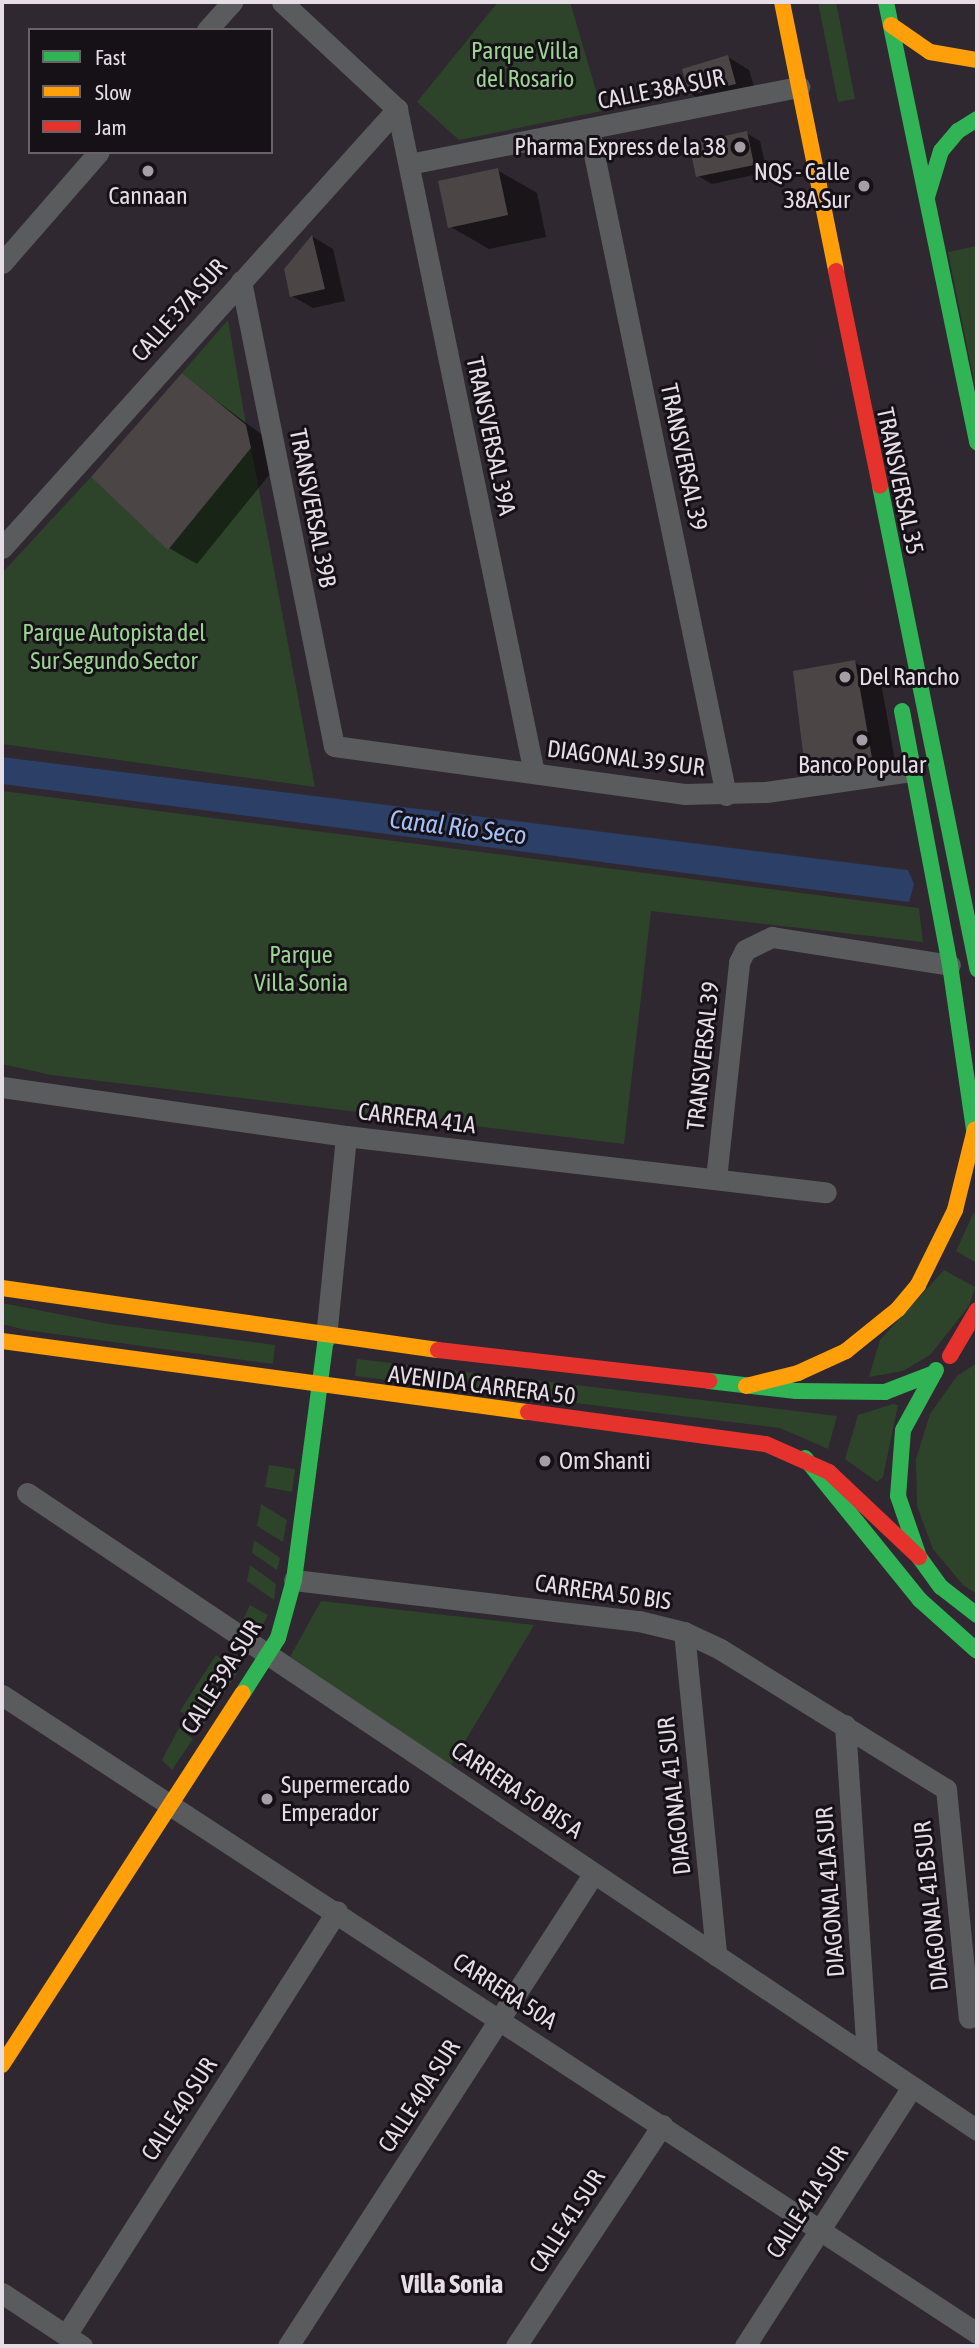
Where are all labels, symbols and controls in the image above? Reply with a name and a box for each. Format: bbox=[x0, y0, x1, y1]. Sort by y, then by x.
legend bbox=[28, 28, 273, 154]
park label: Parque Villa del Rosario bbox=[471, 37, 579, 93]
text: Fast bbox=[95, 45, 126, 69]
street label: CALLE 38A SUR bbox=[595, 63, 727, 115]
text: Slow bbox=[95, 80, 131, 104]
text: Jam bbox=[95, 115, 127, 139]
place label: Pharma Express de la 38 bbox=[514, 133, 726, 161]
marker: Pharma Express de la 38 bbox=[732, 139, 748, 155]
place label: NQS - Calle 38A Sur bbox=[754, 158, 850, 214]
marker: Cannaan bbox=[140, 163, 156, 179]
marker: NQS - Calle 38A Sur bbox=[856, 178, 872, 194]
place label: Cannaan bbox=[108, 182, 188, 210]
street label: CALLE 37A SUR bbox=[125, 253, 233, 367]
street label: TRANSVERSAL 39A bbox=[460, 354, 522, 518]
street label: TRANSVERSAL 39 bbox=[654, 381, 714, 533]
street label: TRANSVERSAL 35 bbox=[870, 405, 930, 557]
street label: TRANSVERSAL 39B bbox=[284, 426, 342, 590]
park label: Parque Autopista del Sur Segundo Sector bbox=[22, 619, 206, 675]
place label: Del Rancho bbox=[859, 663, 960, 691]
marker: Del Rancho bbox=[837, 669, 853, 685]
marker: Banco Popular bbox=[854, 732, 870, 748]
street label: DIAGONAL 39 SUR bbox=[546, 734, 706, 782]
place label: Banco Popular bbox=[798, 751, 926, 779]
water label: Canal Río Seco bbox=[388, 804, 528, 852]
park label: Parque Villa Sonia bbox=[254, 941, 348, 997]
street label: TRANSVERSAL 39 bbox=[681, 980, 725, 1132]
street label: CARRERA 41A bbox=[357, 1097, 477, 1139]
street label: AVENIDA CARRERA 50 bbox=[387, 1359, 577, 1411]
place label: Om Shanti bbox=[559, 1447, 651, 1475]
marker: Om Shanti bbox=[537, 1453, 553, 1469]
street label: CARRERA 50 BIS bbox=[533, 1568, 673, 1616]
street label: CALLE 39A SUR bbox=[175, 1615, 267, 1739]
street label: DIAGONAL 41 SUR bbox=[651, 1716, 697, 1876]
street label: CARRERA 50 BIS A bbox=[446, 1735, 588, 1845]
place label: Supermercado Emperador bbox=[281, 1771, 410, 1827]
marker: Supermercado Emperador bbox=[259, 1791, 275, 1807]
street label: DIAGONAL 41A SUR bbox=[810, 1806, 850, 1978]
street label: DIAGONAL 41B SUR bbox=[908, 1820, 954, 1992]
street label: CARRERA 50A bbox=[448, 1947, 562, 2035]
street label: CALLE 40A SUR bbox=[372, 2034, 466, 2158]
street label: CALLE 40 SUR bbox=[135, 2052, 223, 2166]
street label: CALLE 41A SUR bbox=[760, 2140, 854, 2264]
street label: CALLE 41 SUR bbox=[523, 2164, 611, 2278]
district label: Villa Sonia bbox=[401, 2269, 503, 2301]

